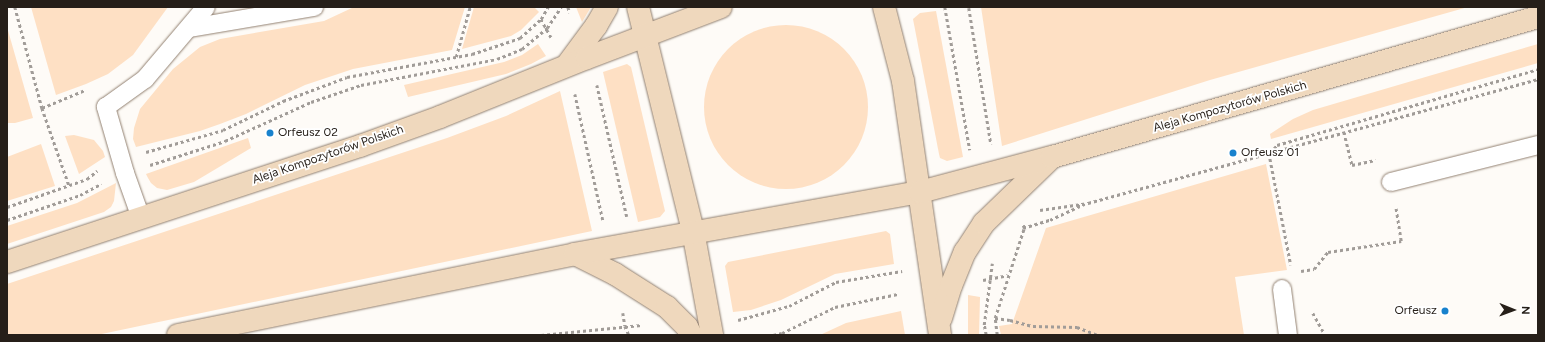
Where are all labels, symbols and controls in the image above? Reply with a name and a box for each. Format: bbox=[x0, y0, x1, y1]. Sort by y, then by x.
street label: Aleja Kompozytorów Polskich bbox=[1152, 78, 1308, 136]
street label: Aleja Kompozytorów Polskich bbox=[251, 122, 405, 188]
place label: Orfeusz 02 bbox=[278, 126, 338, 140]
marker: Orfeusz 02 bbox=[265, 128, 275, 138]
place label: Orfeusz 01 bbox=[1241, 146, 1299, 160]
marker: Orfeusz 01 bbox=[1228, 148, 1238, 158]
north arrow bbox=[1493, 290, 1533, 330]
place label: Orfeusz bbox=[1395, 304, 1437, 318]
marker: Orfeusz bbox=[1440, 306, 1450, 316]
text: N bbox=[1519, 306, 1532, 315]

